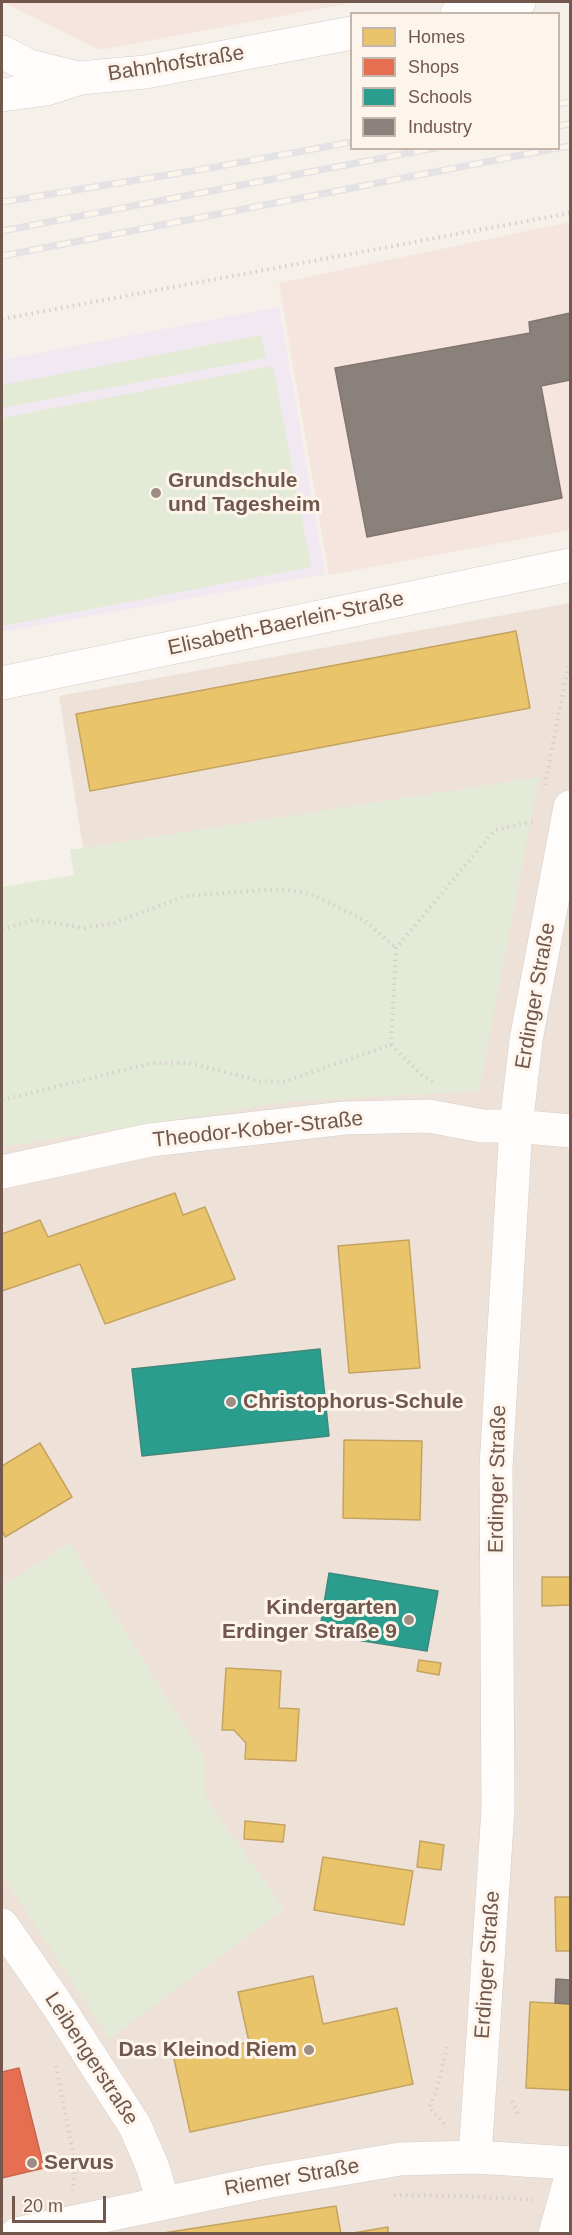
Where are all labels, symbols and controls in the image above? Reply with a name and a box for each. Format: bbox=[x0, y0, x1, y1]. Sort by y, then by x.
legend bbox=[350, 12, 560, 150]
text: Homes bbox=[408, 27, 465, 47]
street label: Bahnhofstraße bbox=[106, 41, 246, 87]
text: Shops bbox=[408, 57, 459, 77]
text: Schools bbox=[408, 87, 472, 107]
text: Industry bbox=[408, 117, 472, 137]
place label: Grundschule und Tagesheim bbox=[168, 468, 320, 518]
marker: Grundschule und Tagesheim bbox=[149, 486, 163, 500]
street label: Elisabeth-Baerlein-Straße bbox=[166, 587, 406, 661]
street label: Erdinger Straße bbox=[511, 921, 561, 1071]
street label: Theodor-Kober-Straße bbox=[152, 1106, 364, 1154]
place label: Christophorus-Schule bbox=[243, 1389, 464, 1415]
marker: Christophorus-Schule bbox=[224, 1395, 238, 1409]
street label: Erdinger Straße bbox=[484, 1405, 512, 1553]
place label: Kindergarten Erdinger Straße 9 bbox=[222, 1595, 397, 1645]
marker: Kindergarten Erdinger Straße 9 bbox=[402, 1613, 416, 1627]
street label: Erdinger Straße bbox=[470, 1890, 506, 2040]
street label: Leibengerstraße bbox=[39, 1988, 143, 2130]
place label: Das Kleinod Riem bbox=[118, 2037, 297, 2063]
marker: Das Kleinod Riem bbox=[302, 2043, 316, 2057]
place label: Servus bbox=[44, 2150, 114, 2176]
street label: Riemer Straße bbox=[223, 2154, 361, 2202]
marker: Servus bbox=[25, 2156, 39, 2170]
scale bar bbox=[15, 2184, 110, 2222]
text: 20 m bbox=[23, 2196, 63, 2216]

